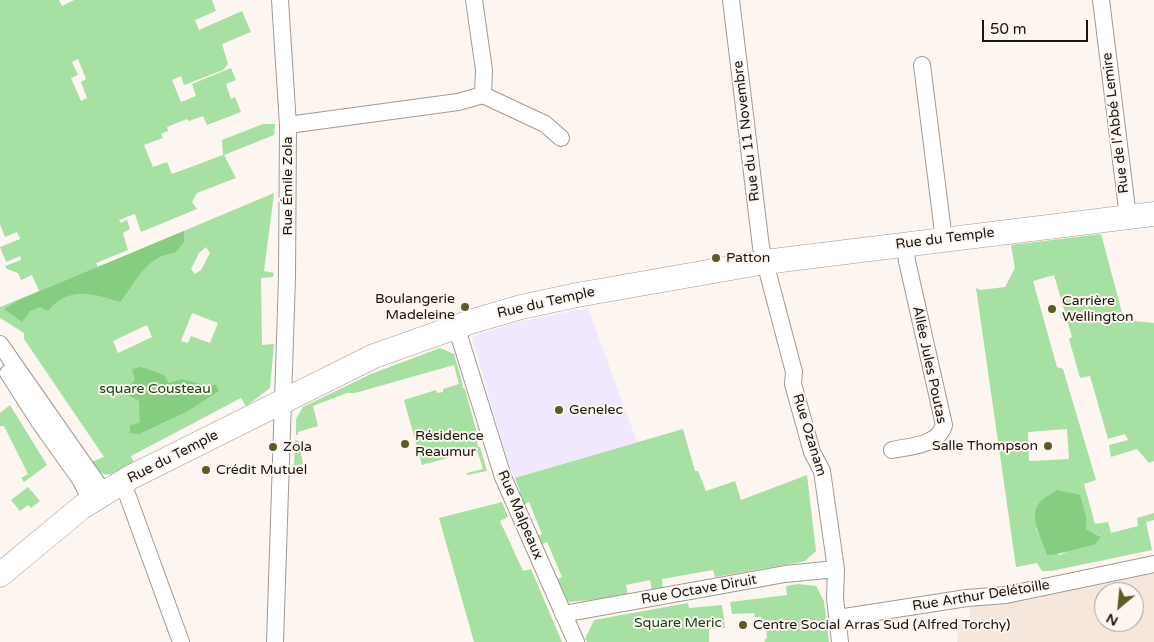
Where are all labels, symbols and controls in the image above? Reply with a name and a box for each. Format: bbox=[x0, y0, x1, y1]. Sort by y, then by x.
scale bar bbox=[984, 10, 1090, 42]
text: 50 m bbox=[990, 20, 1027, 38]
street label: Rue de l'Abbé Lemire bbox=[1099, 51, 1133, 195]
street label: Rue du 11 Novembre bbox=[730, 60, 764, 202]
street label: Rue Émile Zola bbox=[280, 136, 296, 236]
street label: Rue du Temple bbox=[894, 225, 996, 253]
place label: Patton bbox=[726, 250, 770, 266]
marker: Patton bbox=[710, 252, 722, 264]
street label: Rue du Temple bbox=[496, 284, 596, 322]
place label: Boulangerie Madeleine bbox=[375, 291, 455, 324]
place label: Carrière Wellington bbox=[1062, 293, 1134, 326]
marker: Boulangerie Madeleine bbox=[459, 301, 471, 313]
marker: Carrière Wellington bbox=[1046, 303, 1058, 315]
street label: Allée Jules Poutas bbox=[908, 305, 950, 425]
park label: square Cousteau bbox=[99, 381, 211, 397]
street label: Rue Ozanam bbox=[788, 392, 830, 478]
place label: Genelec bbox=[569, 402, 623, 418]
marker: Genelec bbox=[553, 404, 565, 416]
street label: Rue du Temple bbox=[125, 427, 221, 487]
place label: Résidence Reaumur bbox=[415, 428, 484, 461]
marker: Résidence Reaumur bbox=[399, 438, 411, 450]
place label: Salle Thompson bbox=[932, 438, 1038, 454]
place label: Zola bbox=[283, 439, 312, 455]
marker: Salle Thompson bbox=[1042, 440, 1054, 452]
marker: Zola bbox=[267, 441, 279, 453]
place label: Crédit Mutuel bbox=[216, 462, 307, 478]
marker: Crédit Mutuel bbox=[200, 464, 212, 476]
street label: Rue Malpeaux bbox=[494, 468, 546, 562]
street label: Rue Octave Diruit bbox=[640, 572, 758, 608]
street label: Rue Arthur Delétoille bbox=[911, 577, 1051, 615]
north arrow bbox=[1094, 582, 1144, 632]
text: N bbox=[1103, 610, 1121, 630]
park label: Square Meric bbox=[634, 615, 722, 631]
place label: Centre Social Arras Sud (Alfred Torchy) bbox=[753, 617, 1010, 633]
marker: Centre Social Arras Sud (Alfred Torchy) bbox=[737, 619, 749, 631]

